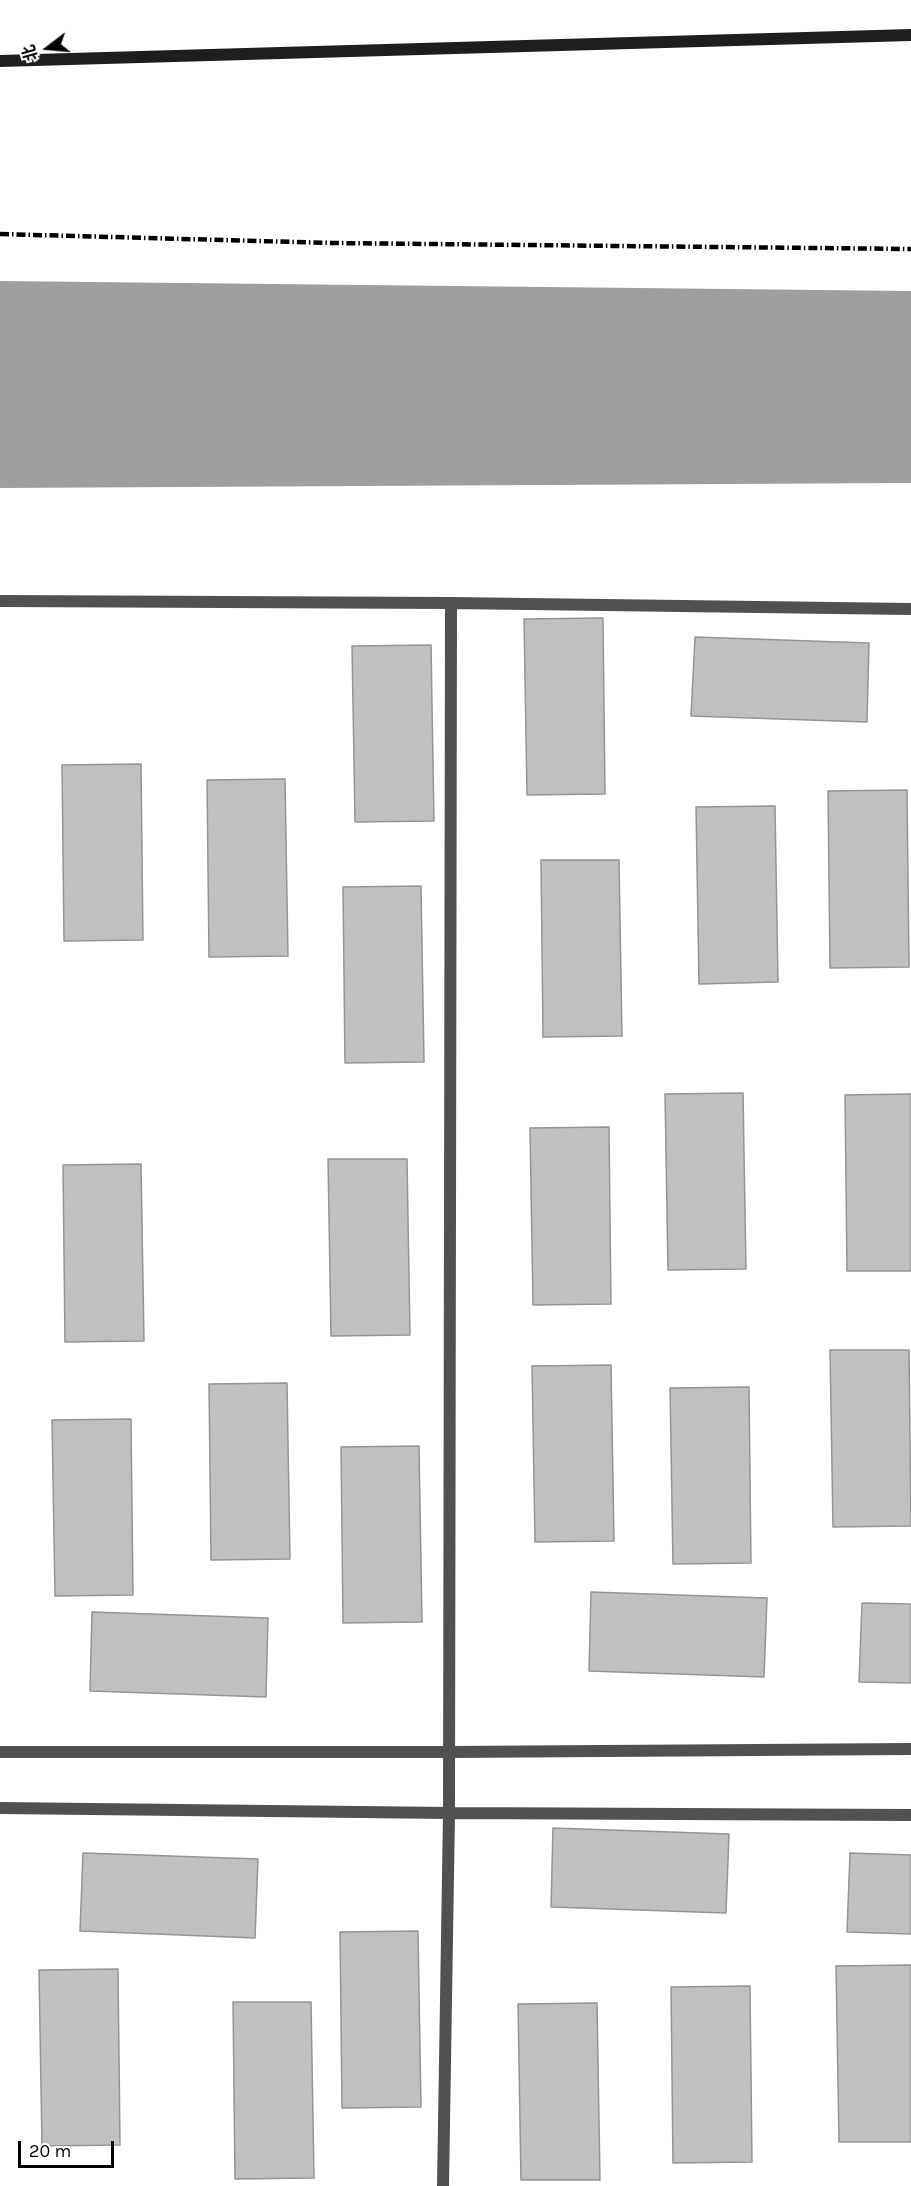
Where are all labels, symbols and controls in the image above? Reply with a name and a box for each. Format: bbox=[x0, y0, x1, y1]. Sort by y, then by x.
north arrow bbox=[18, 18, 78, 78]
text: 北 bbox=[19, 43, 42, 63]
scale bar bbox=[21, 2129, 117, 2167]
text: 20 m bbox=[29, 2140, 71, 2162]

